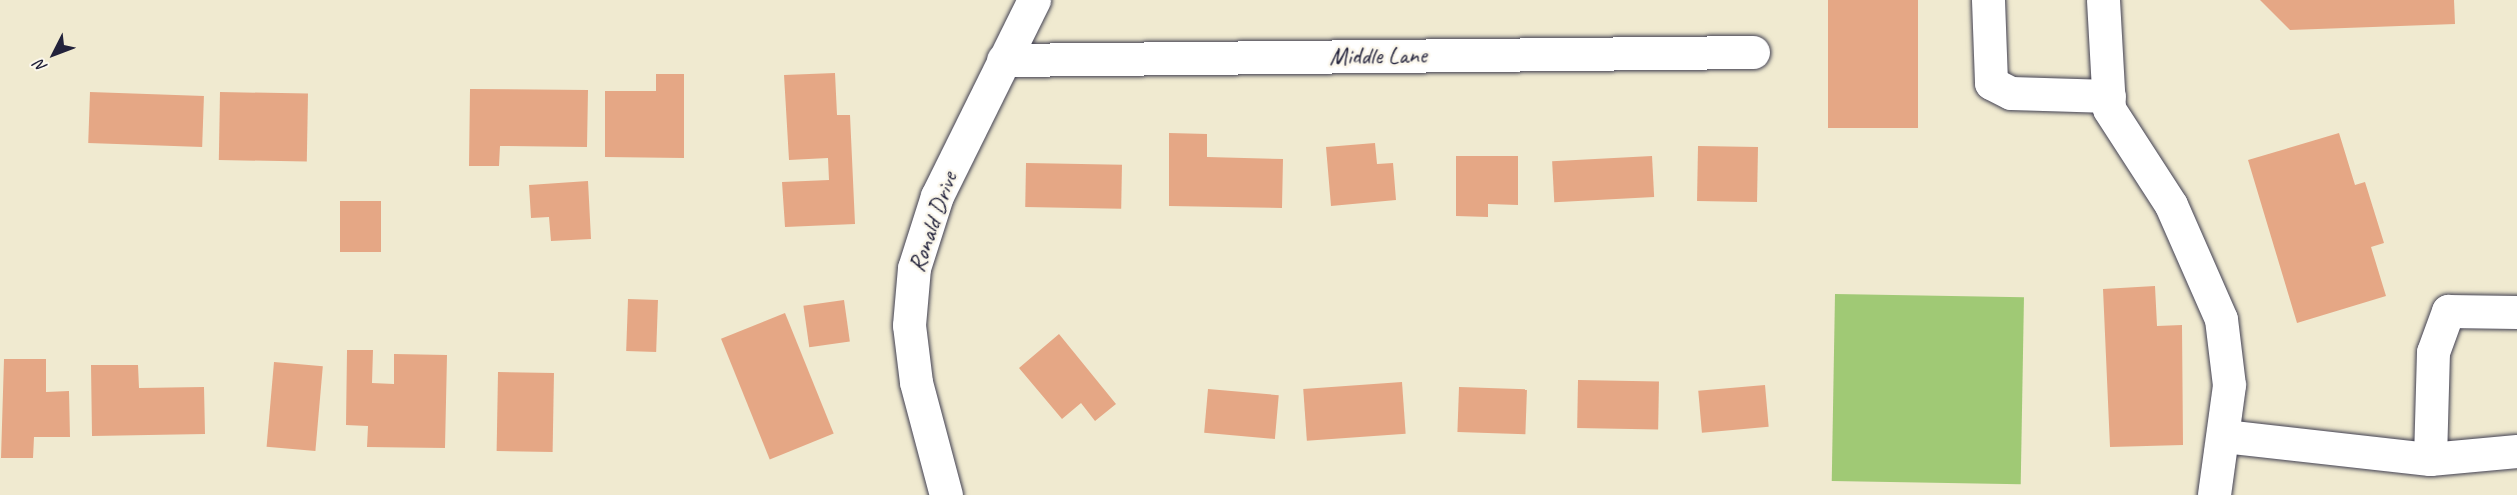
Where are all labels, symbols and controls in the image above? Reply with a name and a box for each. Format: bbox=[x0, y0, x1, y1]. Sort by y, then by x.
north arrow bbox=[24, 24, 84, 84]
street label: Middle Lane bbox=[1329, 41, 1427, 71]
text: N bbox=[30, 56, 51, 76]
street label: Ronald Drive bbox=[902, 168, 964, 276]

